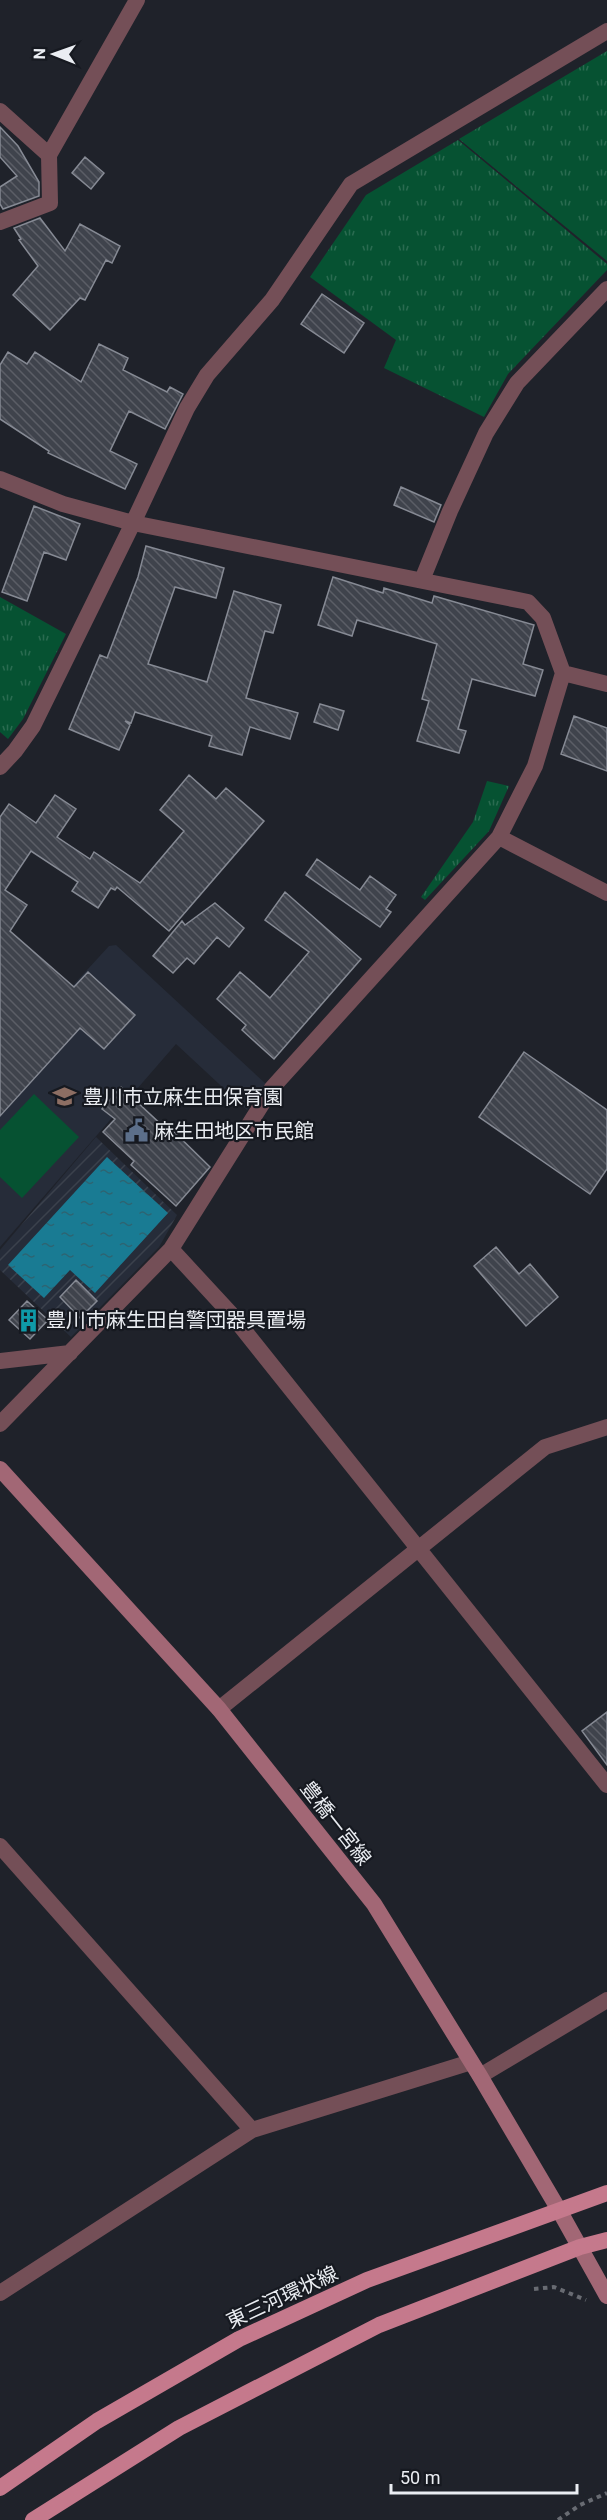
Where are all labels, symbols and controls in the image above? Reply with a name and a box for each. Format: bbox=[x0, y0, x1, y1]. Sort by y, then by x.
north arrow bbox=[24, 24, 84, 84]
text: N bbox=[30, 48, 49, 60]
school or university icon: 豊川市立麻生田保育園 bbox=[52, 1084, 78, 1110]
place label: 豊川市立麻生田保育園 bbox=[83, 1085, 283, 1109]
public building icon: 麻生田地区市民館 bbox=[123, 1118, 149, 1144]
place label: 麻生田地区市民館 bbox=[154, 1119, 314, 1143]
building icon: 豊川市麻生田自警団器具置場 bbox=[15, 1307, 41, 1333]
place label: 豊川市麻生田自警団器具置場 bbox=[46, 1308, 306, 1332]
street label: 豊橋一宮線 bbox=[296, 1776, 376, 1870]
street label: 東三河環状線 bbox=[223, 2261, 341, 2333]
scale bar bbox=[391, 2457, 577, 2495]
text: 50 m bbox=[400, 2467, 440, 2488]

